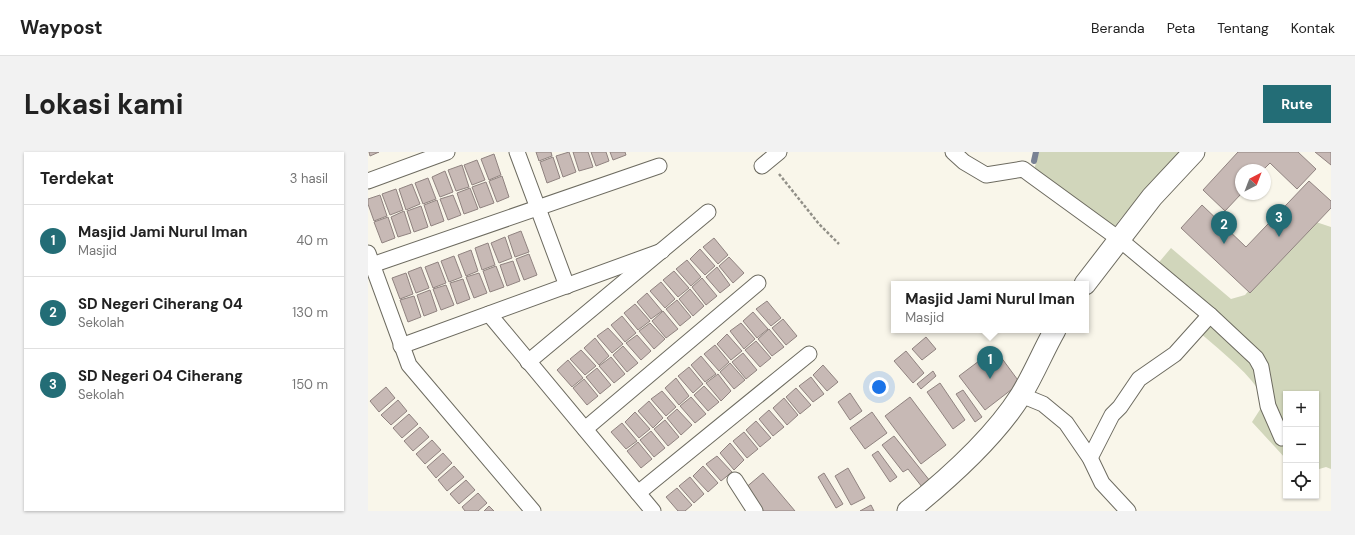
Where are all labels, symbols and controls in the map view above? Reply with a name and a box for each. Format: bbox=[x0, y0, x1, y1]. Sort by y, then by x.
text: Waypost bbox=[20, 15, 103, 40]
text: Beranda bbox=[1091, 19, 1145, 37]
text: Peta bbox=[1167, 19, 1195, 37]
text: Tentang bbox=[1217, 19, 1269, 37]
text: Kontak bbox=[1291, 19, 1335, 37]
button: Rute bbox=[1263, 85, 1331, 123]
text: Lokasi kami bbox=[24, 86, 183, 123]
north arrow bbox=[1235, 164, 1271, 200]
text: Terdekat bbox=[40, 167, 114, 189]
text: 3 hasil bbox=[290, 170, 328, 187]
pin: 3 bbox=[1266, 204, 1292, 237]
pin: 2 bbox=[1211, 211, 1237, 244]
text: Masjid Jami Nurul Iman bbox=[78, 222, 248, 242]
text: 1 bbox=[51, 232, 55, 249]
text: 40 m bbox=[296, 232, 328, 249]
text: Masjid bbox=[78, 242, 117, 259]
popup bbox=[891, 281, 1089, 333]
text: Masjid Jami Nurul Iman bbox=[905, 289, 1075, 309]
text: SD Negeri Ciherang 04 bbox=[78, 294, 243, 314]
text: 2 bbox=[49, 304, 57, 321]
text: 130 m bbox=[292, 304, 328, 321]
text: Masjid bbox=[905, 309, 944, 326]
text: Sekolah bbox=[78, 314, 124, 331]
pin: 1 bbox=[977, 346, 1003, 379]
text: SD Negeri 04 Ciherang bbox=[78, 366, 243, 386]
text: 3 bbox=[49, 376, 57, 393]
text: 150 m bbox=[292, 376, 328, 393]
your location bbox=[869, 377, 889, 397]
text: Sekolah bbox=[78, 386, 124, 403]
map controls bbox=[1283, 391, 1319, 499]
button: + bbox=[1283, 391, 1319, 427]
button: − bbox=[1283, 427, 1319, 463]
button: locate bbox=[1283, 463, 1319, 499]

